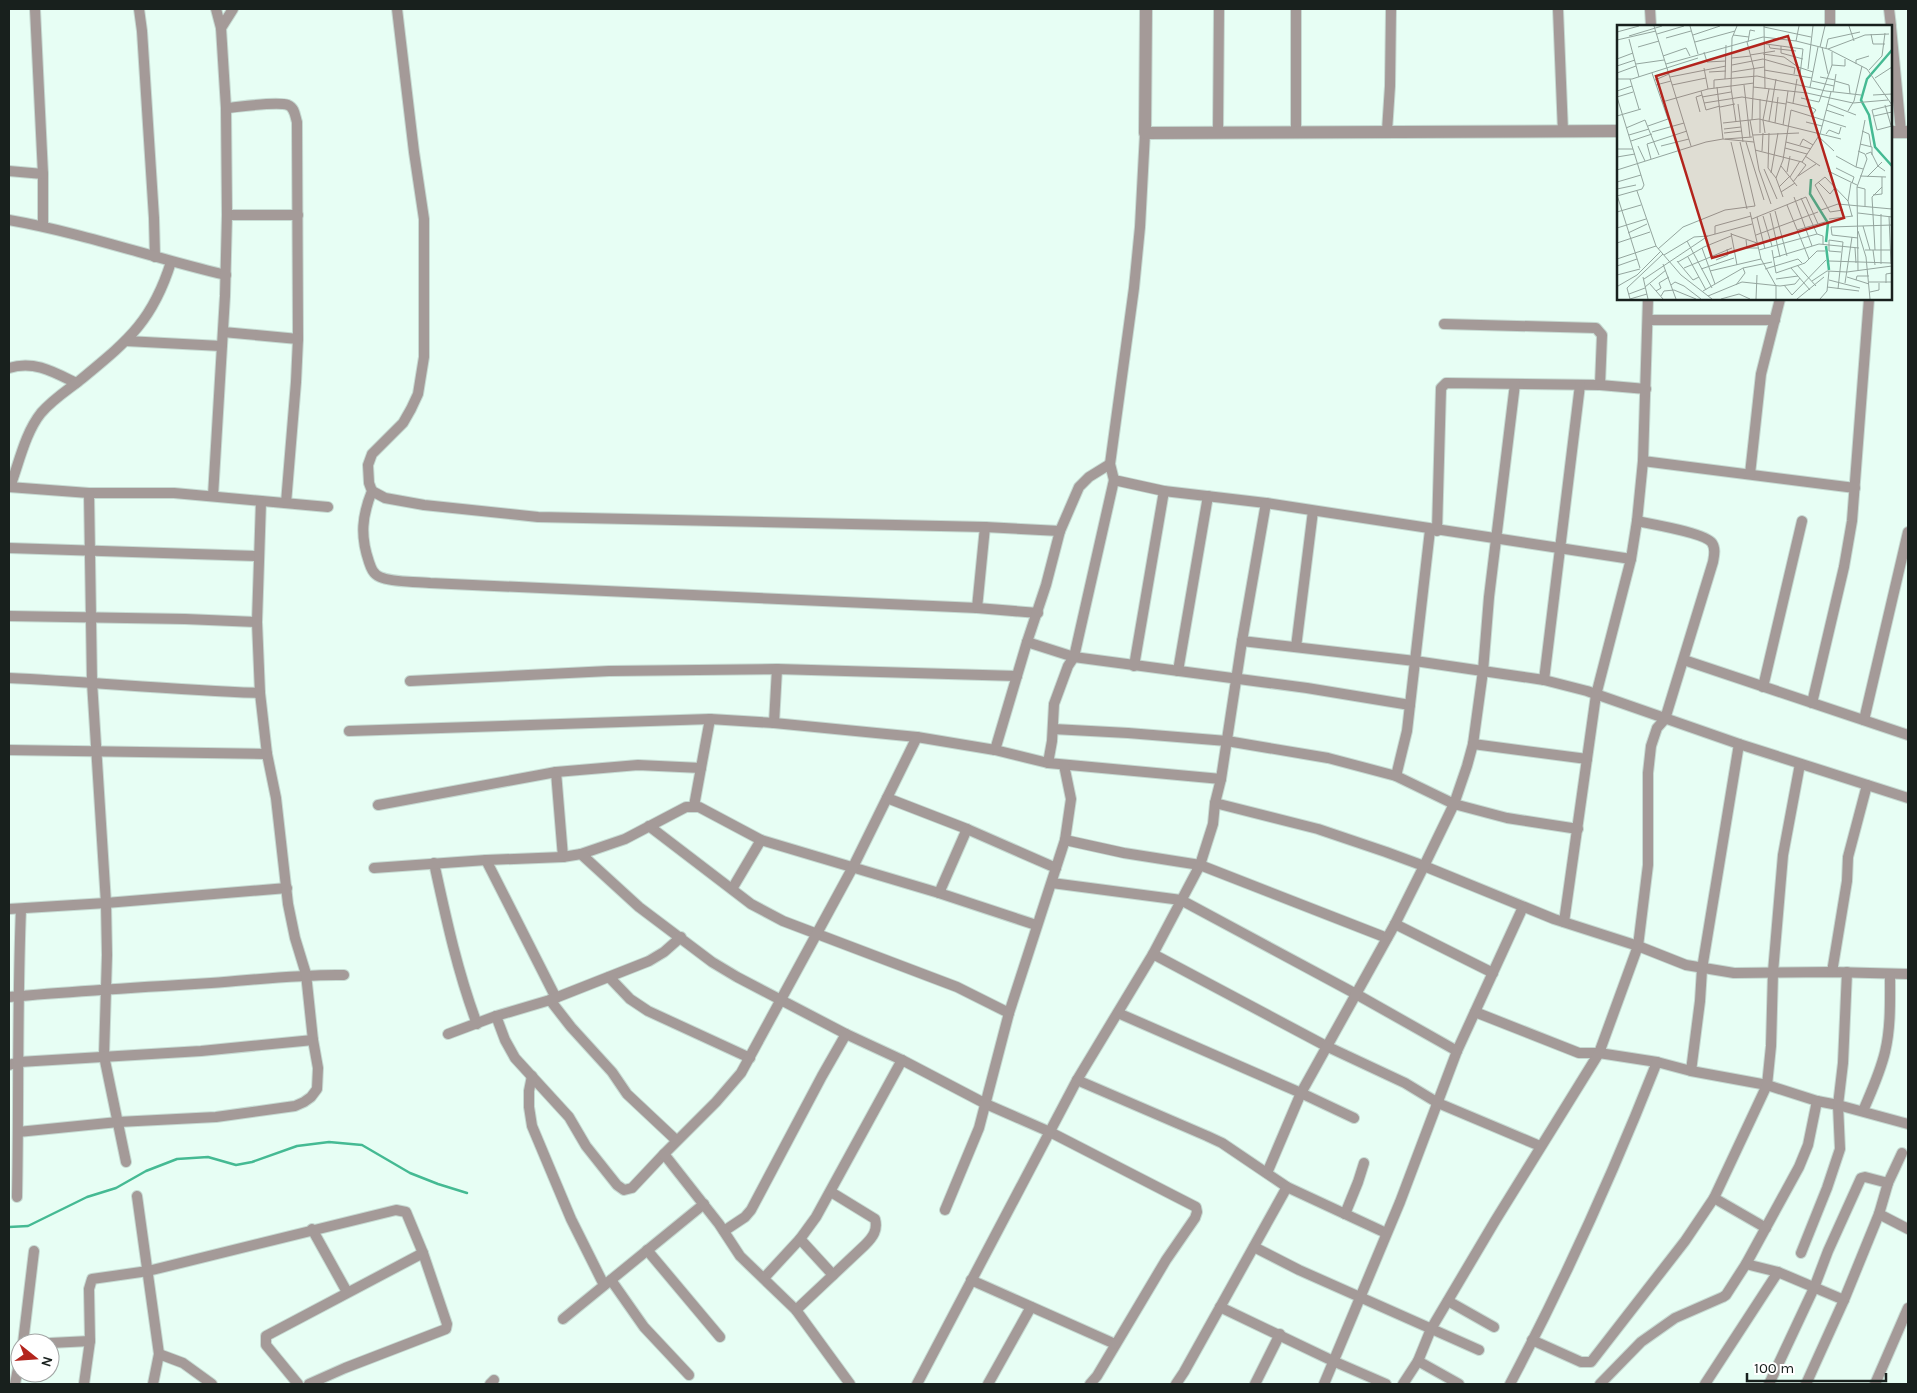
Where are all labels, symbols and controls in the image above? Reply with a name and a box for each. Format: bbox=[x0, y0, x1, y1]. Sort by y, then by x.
inset map bbox=[1617, 25, 1892, 300]
north arrow bbox=[10, 1333, 60, 1383]
scale bar bbox=[1747, 1350, 1886, 1382]
text: N bbox=[37, 1354, 57, 1369]
text: 100 m bbox=[1754, 1359, 1794, 1377]

